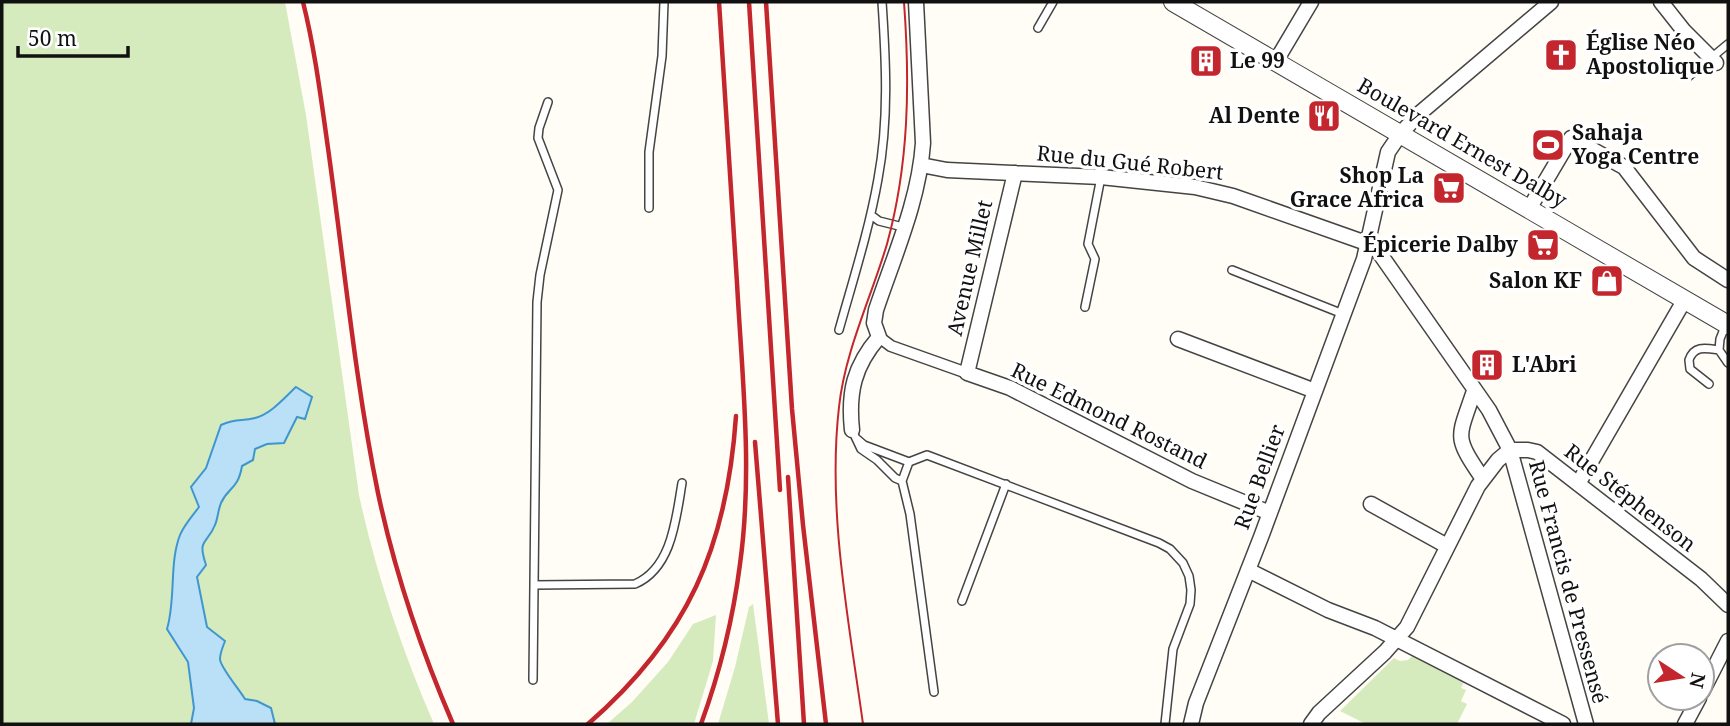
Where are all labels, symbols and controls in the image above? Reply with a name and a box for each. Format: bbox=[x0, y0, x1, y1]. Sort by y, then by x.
scale bar bbox=[18, 14, 128, 58]
text: 50 m bbox=[28, 24, 77, 52]
place label: Église Néo Apostolique bbox=[1586, 28, 1714, 80]
church icon: Église Néo Apostolique bbox=[1542, 36, 1580, 74]
building icon: Le 99 bbox=[1187, 42, 1225, 80]
place label: Le 99 bbox=[1230, 46, 1285, 74]
street label: Boulevard Ernest Dalby bbox=[1353, 71, 1572, 214]
restaurant icon: Al Dente bbox=[1305, 97, 1343, 135]
place label: Al Dente bbox=[1209, 101, 1300, 129]
place label: Sahaja Yoga Centre bbox=[1572, 118, 1699, 170]
sports icon: Sahaja Yoga Centre bbox=[1529, 126, 1567, 164]
street label: Rue du Gué Robert bbox=[1035, 138, 1225, 186]
place label: Shop La Grace Africa bbox=[1290, 161, 1424, 213]
supermarket icon: Shop La Grace Africa bbox=[1430, 169, 1468, 207]
street label: Avenue Millet bbox=[940, 197, 998, 338]
supermarket icon: Épicerie Dalby bbox=[1524, 226, 1562, 264]
place label: Épicerie Dalby bbox=[1363, 230, 1519, 258]
shop icon: Salon KF bbox=[1588, 262, 1626, 300]
place label: Salon KF bbox=[1489, 266, 1582, 294]
building icon: L'Abri bbox=[1468, 346, 1506, 384]
place label: L'Abri bbox=[1512, 350, 1577, 378]
street label: Rue Edmond Rostand bbox=[1007, 355, 1212, 475]
street label: Rue Bellier bbox=[1227, 420, 1291, 533]
street label: Rue Stéphenson bbox=[1559, 437, 1702, 557]
street label: Rue Francis de Pressensé bbox=[1523, 457, 1615, 707]
north arrow bbox=[1646, 642, 1716, 712]
text: N bbox=[1683, 671, 1712, 691]

